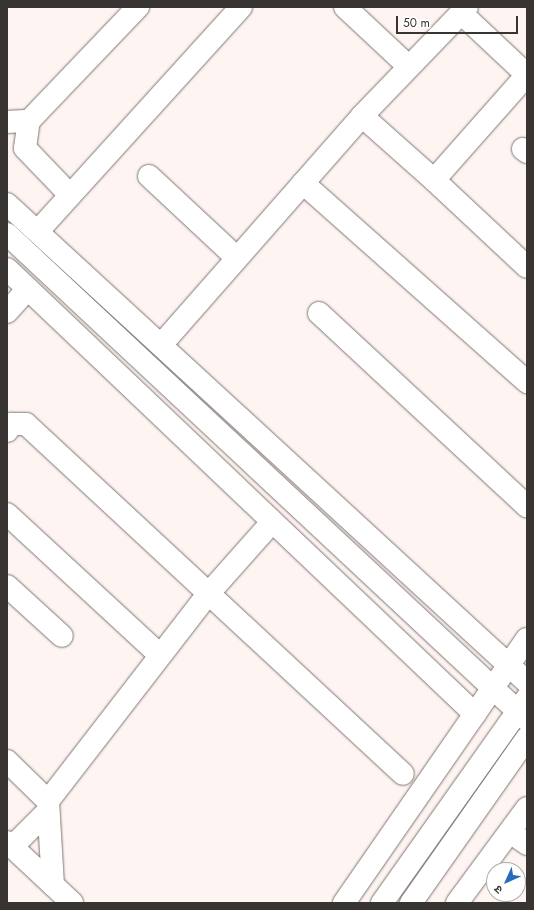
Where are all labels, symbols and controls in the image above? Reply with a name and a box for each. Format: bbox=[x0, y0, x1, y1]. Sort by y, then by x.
scale bar bbox=[398, 8, 520, 34]
text: 50 m bbox=[403, 14, 430, 32]
north arrow bbox=[486, 862, 526, 902]
text: उ bbox=[490, 882, 506, 898]

